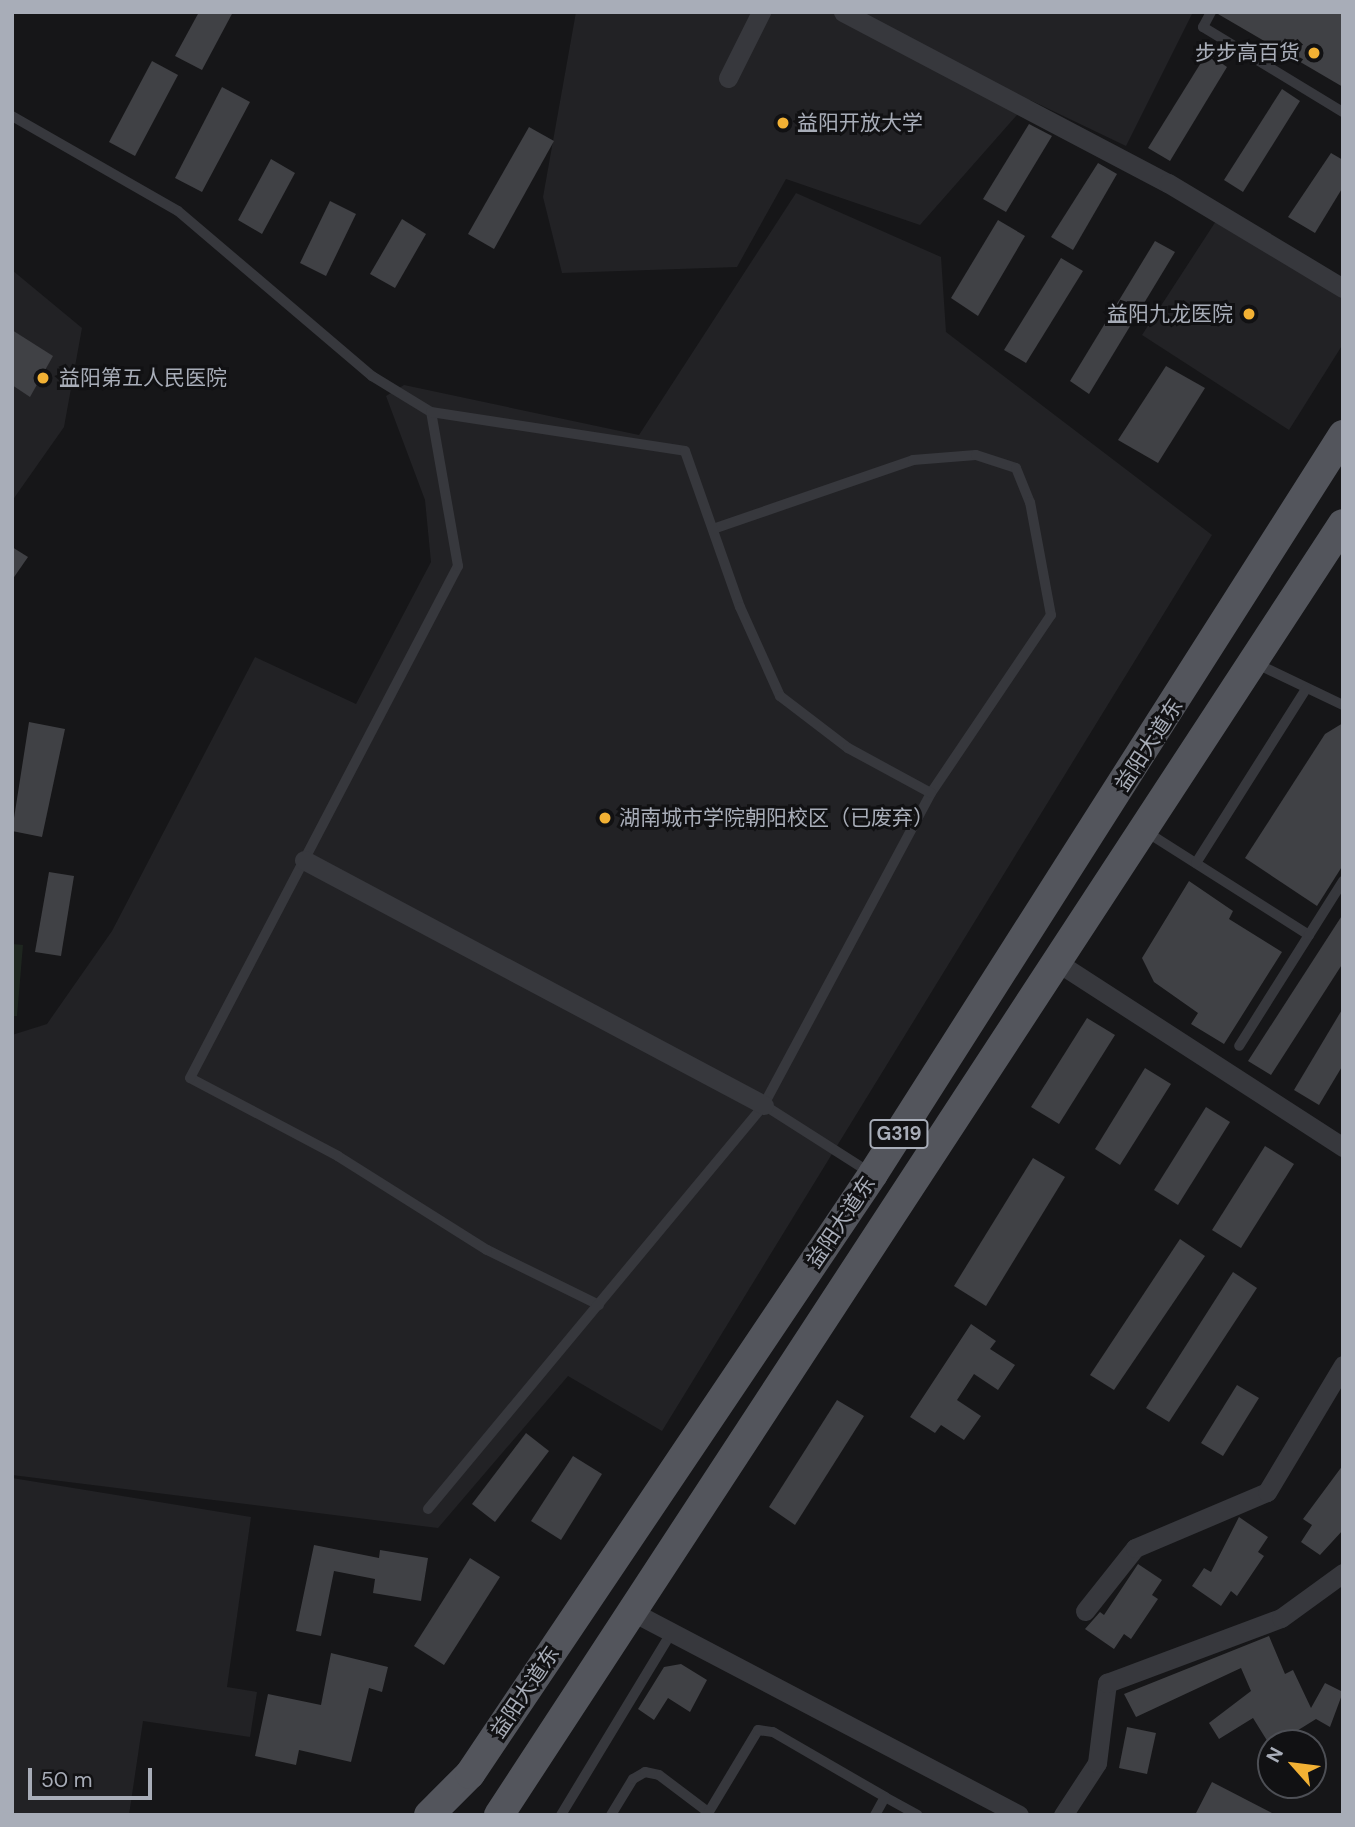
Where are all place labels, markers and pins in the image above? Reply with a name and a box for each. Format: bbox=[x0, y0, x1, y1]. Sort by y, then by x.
place label: 步步高百货 bbox=[1195, 40, 1300, 66]
marker: 步步高百货 bbox=[1306, 45, 1322, 61]
place label: 益阳开放大学 bbox=[797, 110, 923, 136]
marker: 益阳开放大学 bbox=[775, 115, 791, 131]
place label: 益阳九龙医院 bbox=[1107, 301, 1233, 327]
marker: 益阳九龙医院 bbox=[1239, 304, 1259, 324]
place label: 益阳第五人民医院 bbox=[59, 365, 227, 391]
marker: 益阳第五人民医院 bbox=[33, 368, 53, 388]
place label: 湖南城市学院朝阳校区（已废弃） bbox=[619, 805, 934, 831]
marker: 湖南城市学院朝阳校区（已废弃） bbox=[597, 810, 613, 826]

